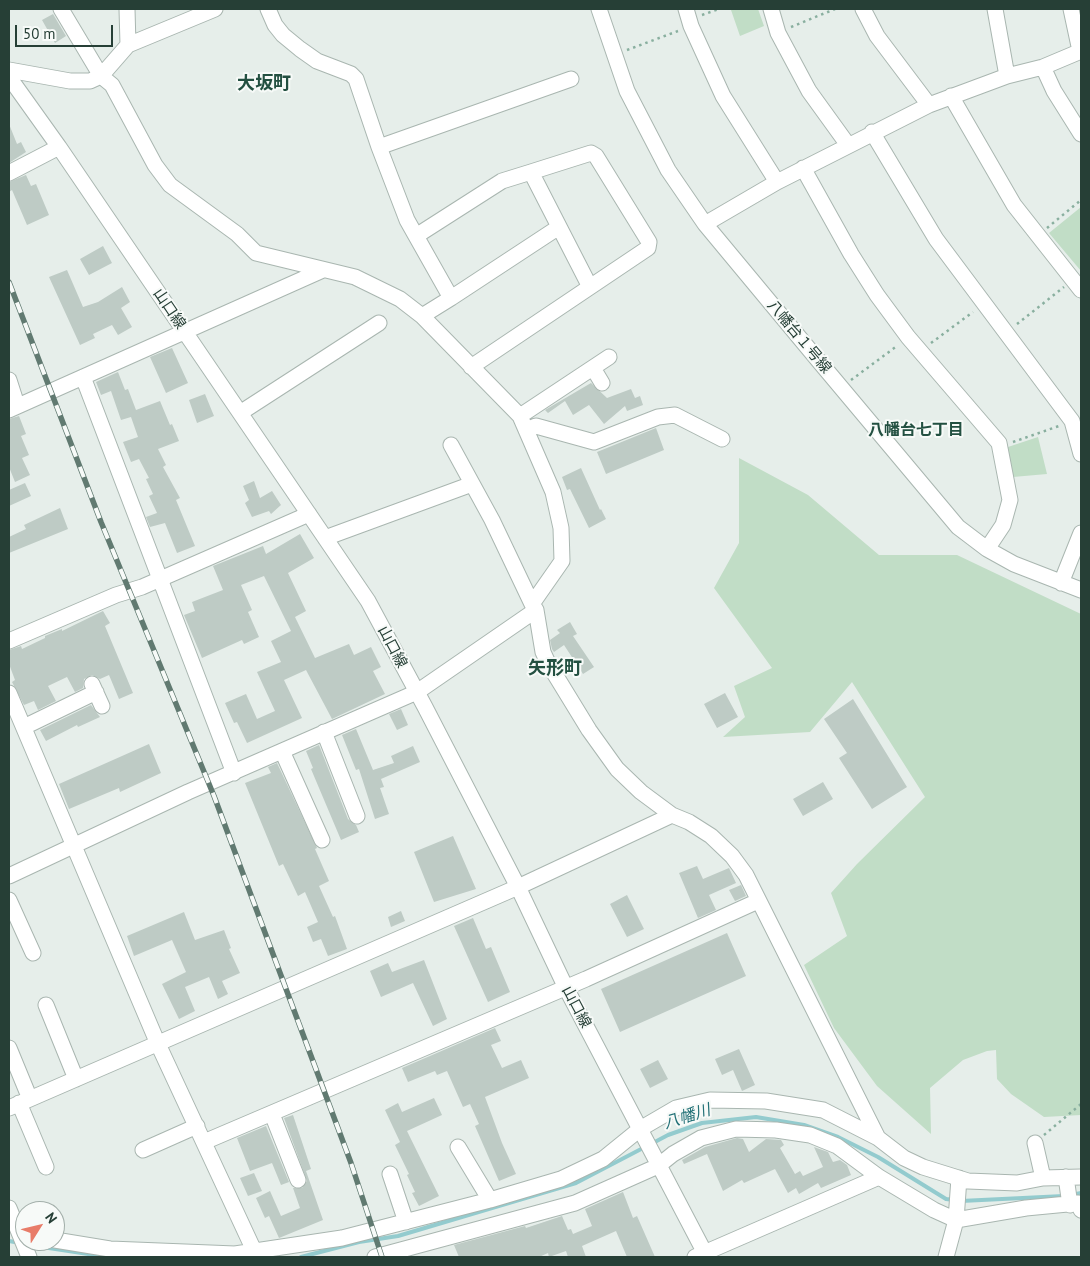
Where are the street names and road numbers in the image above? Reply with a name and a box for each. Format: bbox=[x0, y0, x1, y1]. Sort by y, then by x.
street label: 山口線 bbox=[149, 285, 189, 333]
street label: 八幡台１号線 bbox=[763, 297, 835, 377]
street label: 山口線 bbox=[373, 623, 411, 671]
street label: 山口線 bbox=[557, 983, 595, 1031]

